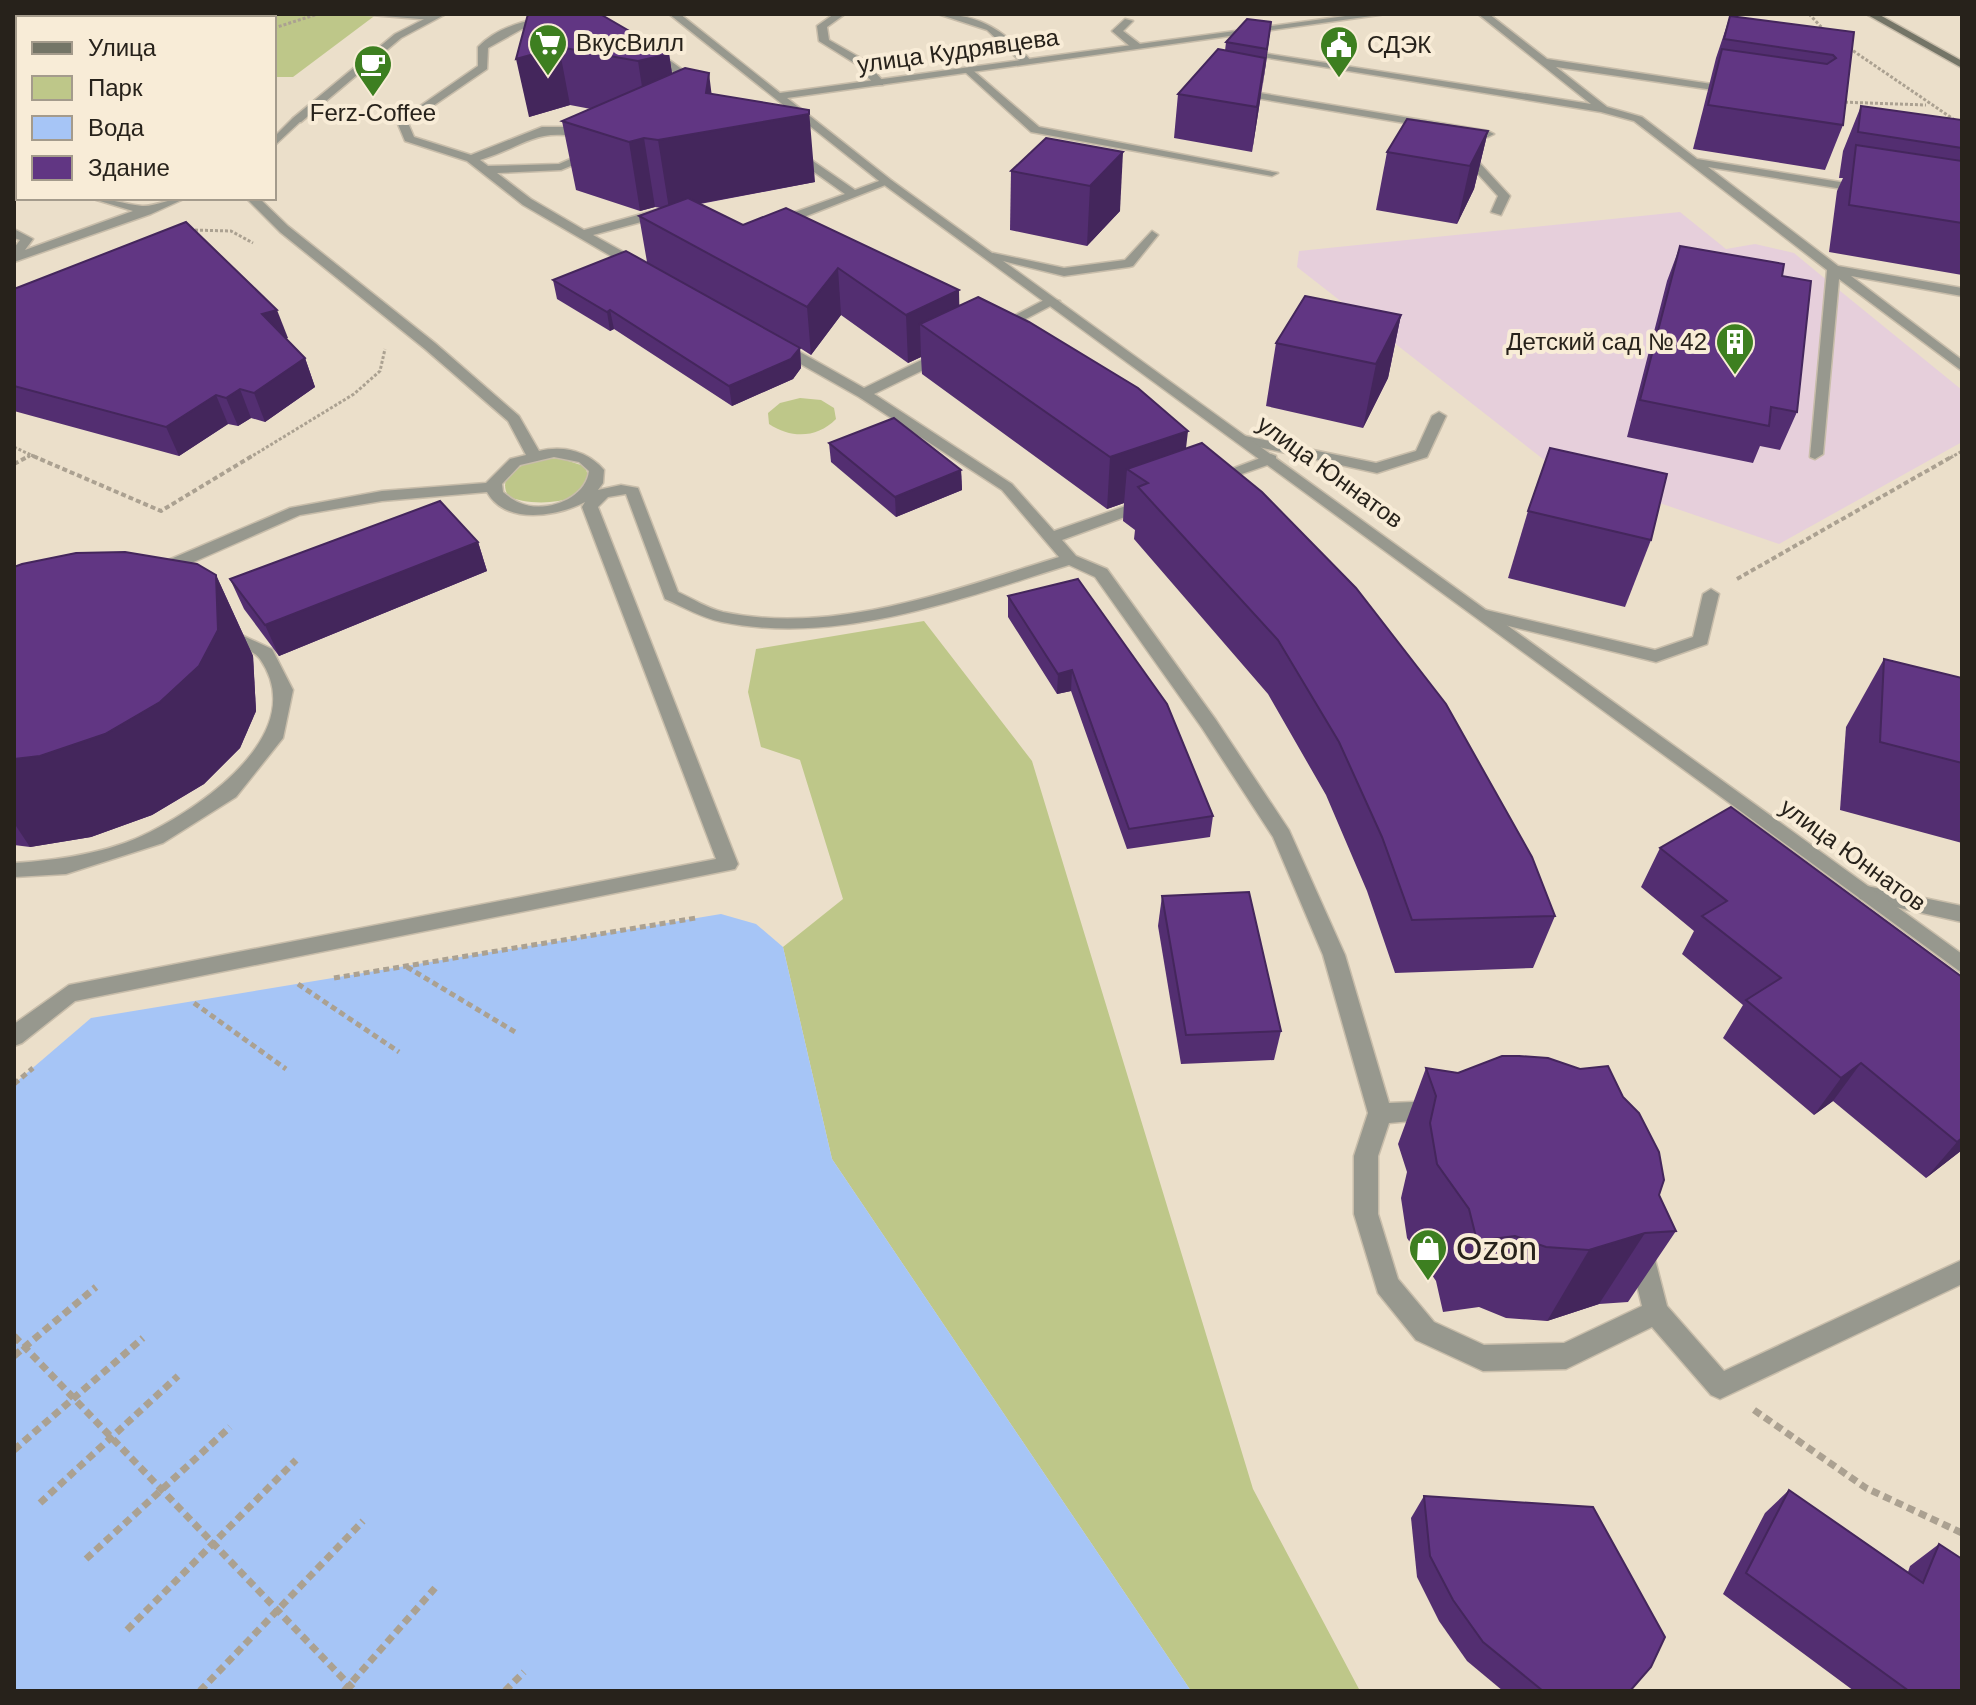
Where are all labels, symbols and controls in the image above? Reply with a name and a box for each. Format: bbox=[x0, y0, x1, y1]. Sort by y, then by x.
legend bbox=[16, 16, 276, 200]
supermarket icon: ВкусВилл bbox=[527, 22, 569, 77]
street label: улица Кудрявцева bbox=[855, 23, 1061, 78]
public building icon: СДЭК bbox=[1318, 24, 1360, 79]
place label: ВкусВилл bbox=[576, 29, 684, 56]
place label: СДЭК bbox=[1367, 31, 1431, 58]
text: Улица bbox=[88, 34, 157, 61]
cafe icon: Ferz-Coffee bbox=[352, 43, 394, 98]
text: Парк bbox=[88, 74, 143, 101]
place label: Ferz-Coffee bbox=[310, 99, 436, 126]
text: Вода bbox=[88, 114, 145, 141]
text: Здание bbox=[88, 154, 170, 181]
building icon: Детский сад № 42 bbox=[1714, 321, 1756, 376]
place label: Детский сад № 42 bbox=[1506, 328, 1707, 355]
street label: улица Юннатов bbox=[1252, 410, 1408, 533]
street label: улица Юннатов bbox=[1775, 793, 1931, 916]
shop icon: Ozon bbox=[1407, 1227, 1449, 1282]
place label: Ozon bbox=[1456, 1229, 1537, 1267]

